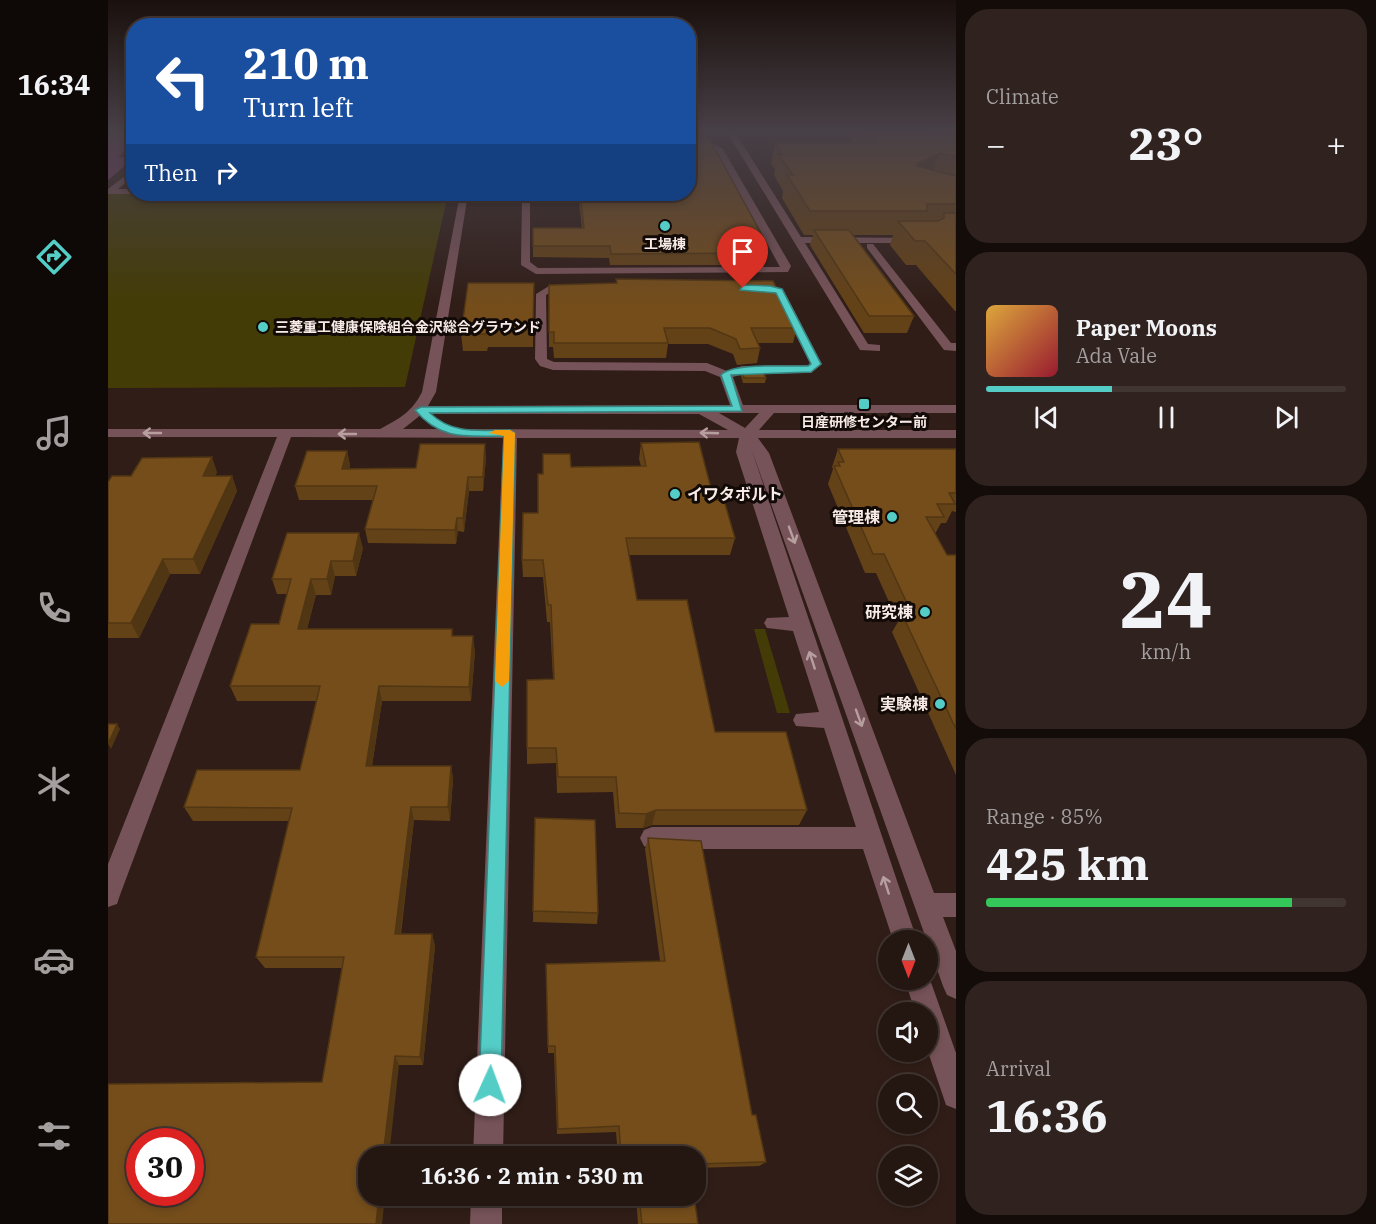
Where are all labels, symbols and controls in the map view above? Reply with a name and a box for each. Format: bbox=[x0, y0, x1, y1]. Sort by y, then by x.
text: 210 m bbox=[243, 36, 369, 91]
icon: left bbox=[144, 42, 222, 120]
text: 16:34 bbox=[18, 67, 90, 102]
text: Climate bbox=[986, 83, 1059, 110]
text: Turn left bbox=[243, 89, 354, 124]
text: 23° bbox=[1128, 114, 1204, 172]
text: − bbox=[986, 123, 1006, 166]
text: + bbox=[1326, 123, 1346, 166]
icon: right bbox=[210, 156, 243, 189]
text: Then bbox=[144, 158, 198, 187]
marker: 工場棟 bbox=[658, 219, 672, 233]
pin bbox=[717, 226, 768, 288]
place label: 工場棟 bbox=[644, 235, 686, 253]
icon: arrive bbox=[726, 235, 759, 268]
icon: directions bbox=[33, 236, 75, 278]
text: Paper Moons bbox=[1076, 313, 1217, 342]
place label: 三菱重工健康保険組合金沢総合グラウンド bbox=[275, 318, 541, 336]
marker: 三菱重工健康保険組合金沢総合グラウンド bbox=[256, 320, 270, 334]
text: Ada Vale bbox=[1076, 342, 1157, 369]
marker: 日産研修センター前 bbox=[857, 397, 871, 411]
icon: previous bbox=[1030, 401, 1063, 434]
icon: pause bbox=[1150, 401, 1183, 434]
icon: next bbox=[1270, 401, 1303, 434]
icon: music bbox=[33, 412, 75, 454]
place label: 日産研修センター前 bbox=[801, 413, 927, 431]
one-way arrow bbox=[143, 427, 163, 439]
one-way arrow bbox=[699, 427, 719, 439]
one-way arrow bbox=[338, 428, 358, 440]
place label: イワタボルト bbox=[687, 484, 783, 504]
marker: イワタボルト bbox=[668, 487, 682, 501]
place label: 管理棟 bbox=[832, 507, 880, 527]
marker: 管理棟 bbox=[885, 510, 899, 524]
one-way arrow bbox=[787, 525, 798, 544]
text: 24 bbox=[1119, 548, 1213, 649]
icon: phone bbox=[33, 587, 75, 629]
place label: 研究棟 bbox=[865, 602, 913, 622]
marker: 研究棟 bbox=[918, 605, 932, 619]
text: km/h bbox=[1141, 638, 1191, 665]
one-way arrow bbox=[806, 651, 817, 670]
place label: 実験棟 bbox=[880, 694, 928, 714]
marker: 実験棟 bbox=[933, 697, 947, 711]
one-way arrow bbox=[854, 708, 865, 727]
icon: climate bbox=[33, 763, 75, 805]
text: Range · 85% bbox=[986, 803, 1103, 830]
text: 425 km bbox=[986, 834, 1149, 892]
one-way arrow bbox=[880, 876, 891, 895]
north arrow bbox=[878, 930, 938, 990]
map controls bbox=[878, 930, 938, 1206]
icon: car bbox=[33, 939, 75, 981]
button: sound bbox=[878, 1002, 938, 1062]
position arrow bbox=[458, 1053, 522, 1117]
text: Arrival bbox=[986, 1055, 1051, 1082]
button: search bbox=[878, 1074, 938, 1134]
text: 16:36 bbox=[986, 1086, 1108, 1144]
icon: filters bbox=[33, 1115, 75, 1157]
speed limit sign: 30 bbox=[126, 1128, 204, 1206]
button: layers bbox=[878, 1146, 938, 1206]
text: 16:36 · 2 min · 530 m bbox=[420, 1161, 644, 1190]

